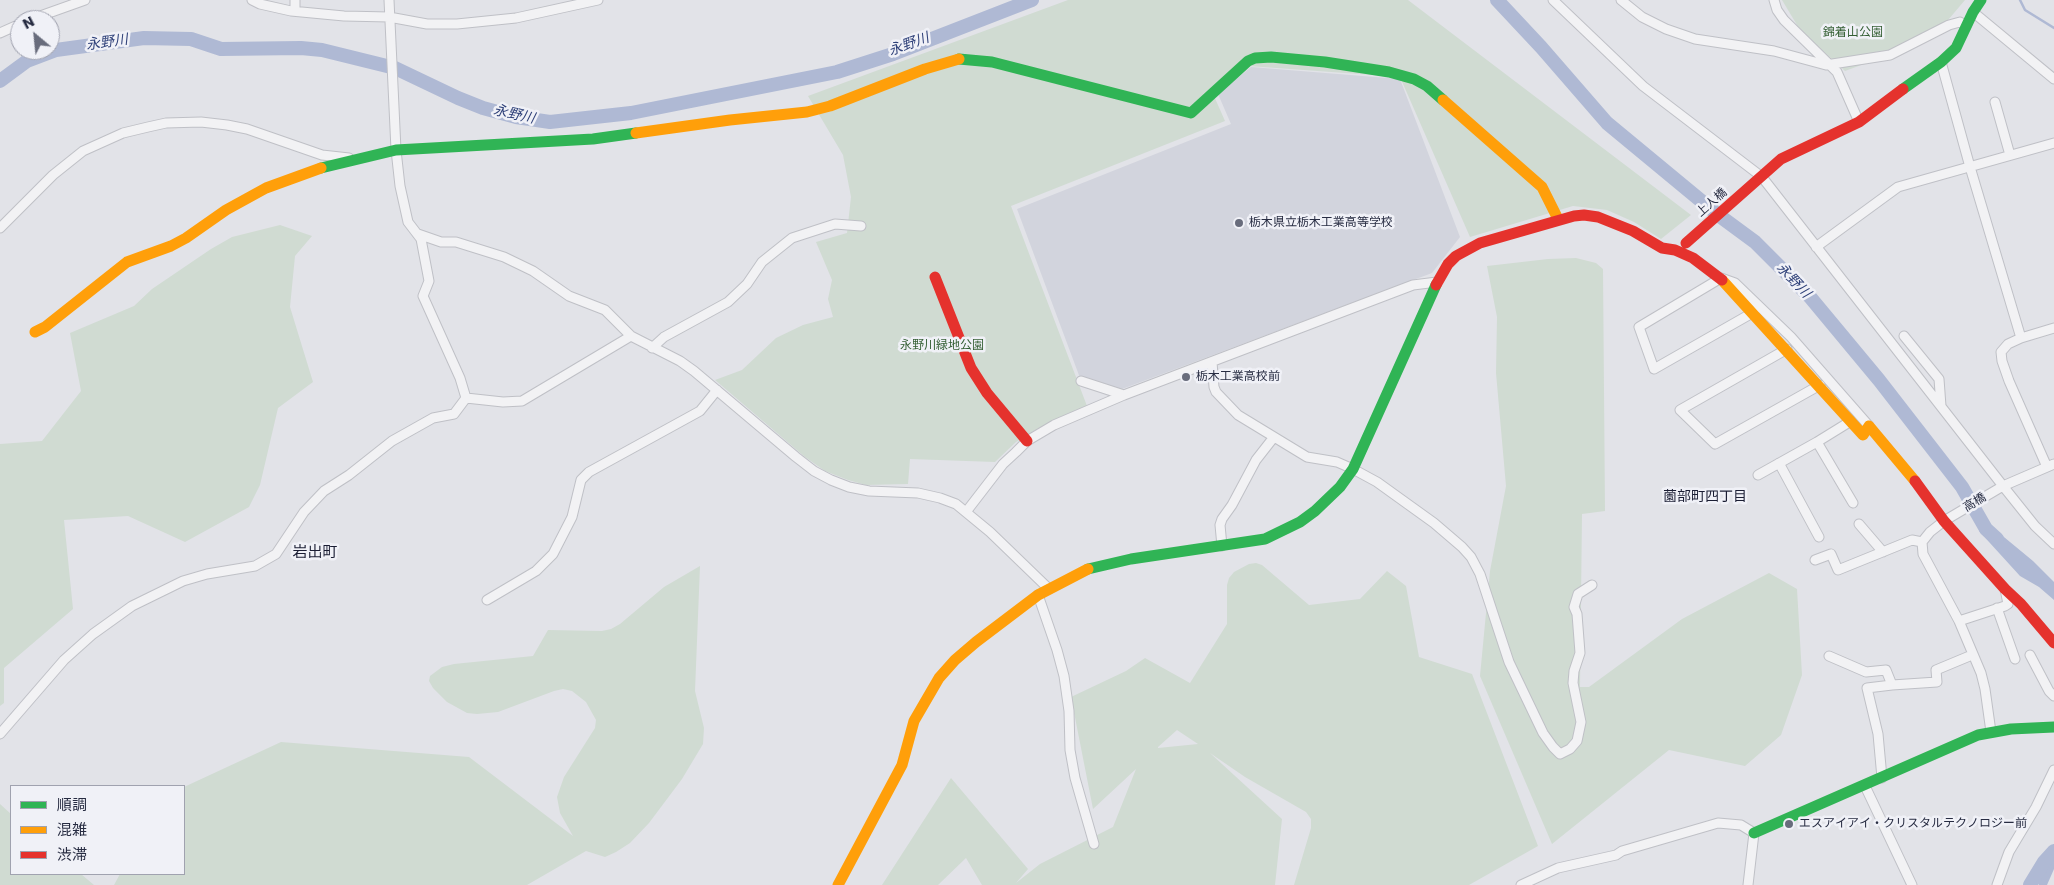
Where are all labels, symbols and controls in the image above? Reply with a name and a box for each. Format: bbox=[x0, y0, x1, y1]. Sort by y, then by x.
north arrow bbox=[10, 10, 60, 60]
text: N bbox=[19, 11, 38, 34]
park label: 錦着山公園 bbox=[1823, 26, 1883, 40]
water label: 永野川 bbox=[886, 30, 932, 60]
water label: 永野川 bbox=[85, 32, 129, 54]
water label: 永野川 bbox=[492, 102, 536, 128]
street label: 上人橋 bbox=[1694, 186, 1730, 220]
place label: 栃木県立栃木工業高等学校 bbox=[1249, 216, 1393, 230]
marker: 栃木県立栃木工業高等学校 bbox=[1233, 217, 1245, 229]
water label: 永野川 bbox=[1772, 260, 1814, 302]
park label: 永野川緑地公園 bbox=[900, 339, 984, 353]
place label: 栃木工業高校前 bbox=[1196, 370, 1280, 384]
marker: 栃木工業高校前 bbox=[1180, 371, 1192, 383]
district label: 薗部町四丁目 bbox=[1663, 489, 1747, 505]
street label: 高橋 bbox=[1961, 491, 1989, 515]
district label: 岩出町 bbox=[293, 544, 337, 562]
legend bbox=[10, 785, 185, 875]
text: 順調 bbox=[57, 794, 87, 815]
place label: エスアイアイ・クリスタルテクノロジー前 bbox=[1799, 817, 2027, 831]
marker: エスアイアイ・クリスタルテクノロジー前 bbox=[1783, 818, 1795, 830]
text: 混雑 bbox=[57, 819, 87, 840]
text: 渋滞 bbox=[57, 844, 87, 865]

